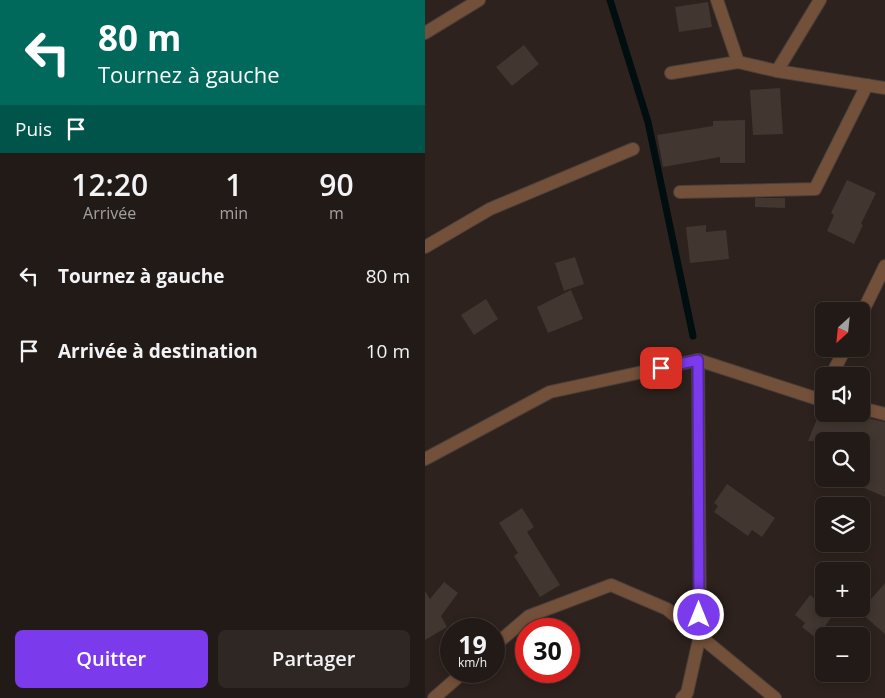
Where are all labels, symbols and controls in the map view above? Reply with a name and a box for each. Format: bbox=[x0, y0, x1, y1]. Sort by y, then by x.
text: 80 m bbox=[98, 14, 181, 61]
icon: left bbox=[15, 20, 80, 85]
text: Tournez à gauche bbox=[98, 59, 280, 89]
icon: arrive bbox=[62, 115, 90, 143]
text: Puis bbox=[15, 116, 52, 142]
text: 12:20 bbox=[71, 164, 148, 205]
text: 1 bbox=[225, 164, 242, 205]
text: 90 bbox=[319, 164, 354, 205]
text: Arrivée bbox=[83, 202, 136, 224]
text: min bbox=[219, 202, 248, 224]
text: m bbox=[329, 202, 344, 224]
icon: left bbox=[15, 262, 43, 290]
text: Tournez à gauche bbox=[58, 263, 224, 289]
text: 80 m bbox=[366, 263, 410, 289]
north arrow bbox=[815, 302, 870, 358]
map controls bbox=[815, 302, 870, 682]
icon: arrive bbox=[15, 337, 43, 365]
text: Arrivée à destination bbox=[58, 338, 258, 364]
text: 10 m bbox=[366, 338, 410, 364]
pin bbox=[640, 347, 682, 389]
icon: arrive bbox=[647, 354, 675, 382]
button: sound bbox=[815, 367, 870, 422]
button: search bbox=[815, 432, 870, 487]
button: layers bbox=[815, 497, 870, 552]
button: + bbox=[815, 562, 870, 617]
position arrow bbox=[672, 588, 724, 640]
speed limit sign: 30 bbox=[515, 618, 580, 683]
text: 19 bbox=[458, 627, 487, 661]
button: − bbox=[815, 627, 870, 682]
button: Quitter bbox=[15, 630, 208, 688]
button: Partager bbox=[218, 630, 410, 688]
text: km/h bbox=[458, 654, 487, 671]

